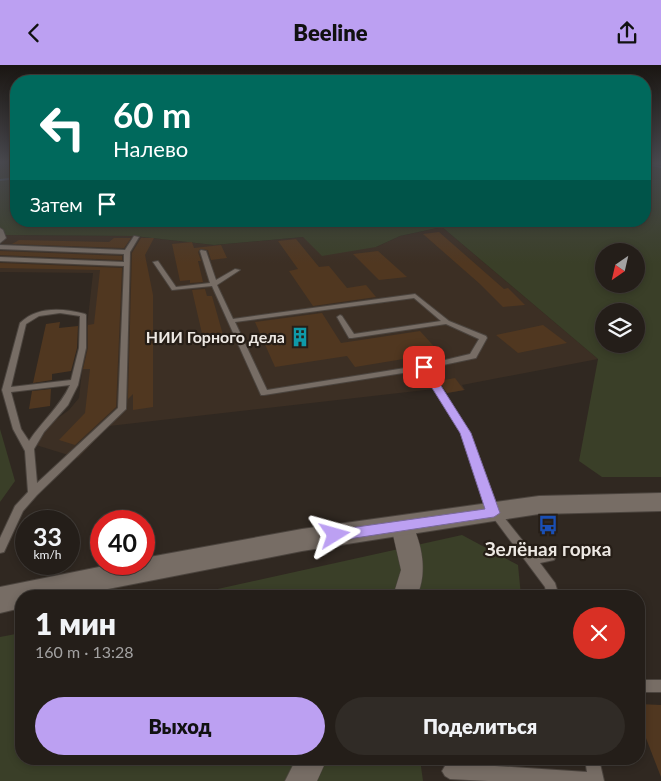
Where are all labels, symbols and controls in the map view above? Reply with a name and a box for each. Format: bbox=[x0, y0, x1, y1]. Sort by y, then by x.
icon: back bbox=[20, 19, 48, 47]
text: Beeline bbox=[293, 19, 368, 46]
icon: share bbox=[613, 19, 641, 47]
text: 60 m bbox=[113, 93, 191, 135]
icon: left bbox=[30, 95, 95, 160]
text: Налево bbox=[113, 135, 188, 162]
icon: arrive bbox=[93, 190, 121, 218]
text: Затем bbox=[30, 193, 83, 216]
north arrow bbox=[595, 243, 645, 293]
map controls bbox=[595, 243, 645, 353]
button: layers bbox=[595, 303, 645, 353]
building icon: НИИ Горного дела bbox=[289, 326, 311, 348]
place label: НИИ Горного дела bbox=[146, 327, 285, 346]
pin bbox=[403, 346, 445, 388]
icon: arrive bbox=[410, 353, 438, 381]
position arrow bbox=[308, 508, 360, 560]
speed limit sign: 40 bbox=[90, 510, 155, 575]
bus stop icon: Зелёная горка bbox=[537, 514, 559, 536]
text: 33 bbox=[33, 521, 62, 551]
place label: Зелёная горка bbox=[485, 537, 611, 560]
text: km/h bbox=[33, 547, 62, 562]
text: 1 мин bbox=[35, 605, 116, 641]
button: close bbox=[573, 607, 625, 659]
text: 160 m · 13:28 bbox=[35, 642, 134, 661]
button: Выход bbox=[35, 697, 325, 755]
button: Поделиться bbox=[335, 697, 625, 755]

